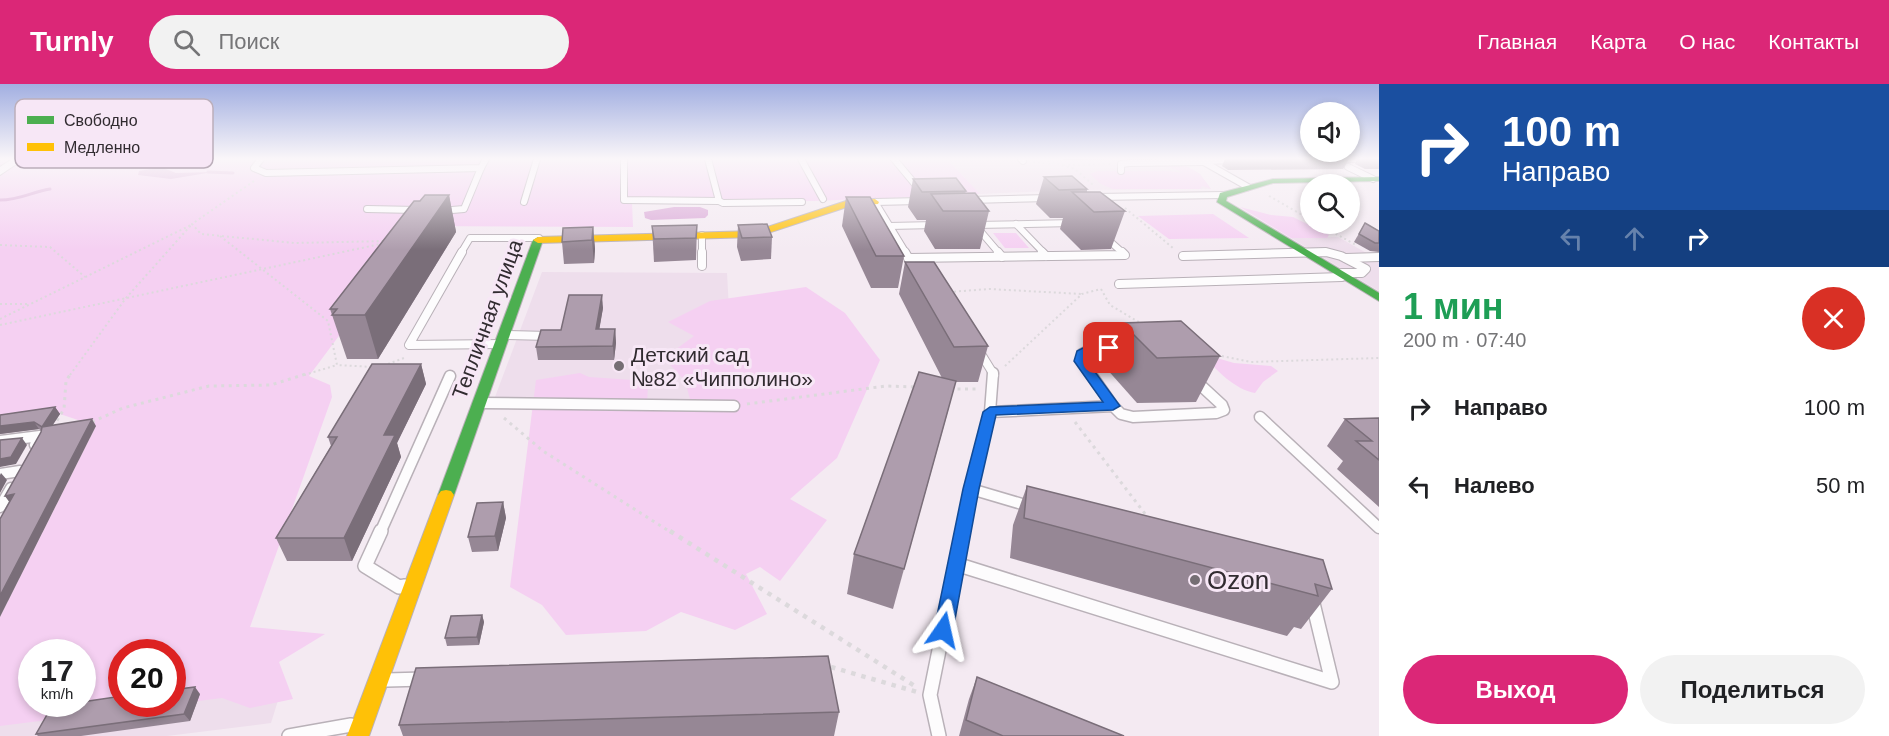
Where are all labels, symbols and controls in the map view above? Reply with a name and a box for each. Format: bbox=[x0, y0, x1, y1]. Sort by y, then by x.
search box bbox=[149, 15, 569, 69]
text: Turnly bbox=[30, 26, 113, 57]
icon: search bbox=[170, 26, 203, 59]
text: Поиск bbox=[218, 29, 279, 54]
text: Главная bbox=[1477, 30, 1557, 53]
text: Карта bbox=[1590, 30, 1646, 53]
text: О нас bbox=[1679, 30, 1735, 53]
text: Контакты bbox=[1768, 30, 1859, 53]
legend bbox=[15, 99, 213, 168]
map controls bbox=[1300, 102, 1360, 234]
button: sound bbox=[1300, 102, 1360, 162]
icon: right bbox=[1403, 108, 1481, 186]
text: 100 m bbox=[1502, 108, 1621, 155]
text: Свободно bbox=[64, 112, 138, 129]
text: Медленно bbox=[64, 139, 140, 156]
text: Направо bbox=[1502, 157, 1610, 187]
button: search bbox=[1300, 174, 1360, 234]
icon: left bbox=[1555, 222, 1588, 255]
icon: ahead bbox=[1618, 222, 1651, 255]
icon: right bbox=[1681, 222, 1714, 255]
street label: Тепличная улица bbox=[447, 236, 527, 402]
text: 1 мин bbox=[1403, 286, 1504, 327]
button: close bbox=[1802, 287, 1865, 350]
pin bbox=[1083, 322, 1134, 373]
text: 200 m · 07:40 bbox=[1403, 329, 1526, 351]
icon: arrive bbox=[1092, 331, 1125, 364]
place label: Детский сад №82 «Чипполино» bbox=[631, 343, 813, 390]
marker: Детский сад №82 «Чипполино» bbox=[612, 359, 626, 373]
icon: right bbox=[1403, 392, 1436, 425]
text: Направо bbox=[1454, 395, 1548, 420]
text: 100 m bbox=[1804, 395, 1865, 420]
icon: left bbox=[1403, 470, 1436, 503]
text: Налево bbox=[1454, 473, 1535, 498]
text: 50 m bbox=[1816, 473, 1865, 498]
place label: Ozon bbox=[1207, 565, 1269, 595]
marker: Ozon bbox=[1188, 573, 1202, 587]
position arrow bbox=[911, 598, 975, 662]
speed limit sign: 20 bbox=[108, 639, 186, 717]
text: 17 bbox=[40, 654, 74, 687]
button: Выход bbox=[1403, 655, 1628, 724]
button: Поделиться bbox=[1640, 655, 1865, 724]
text: km/h bbox=[41, 685, 73, 702]

